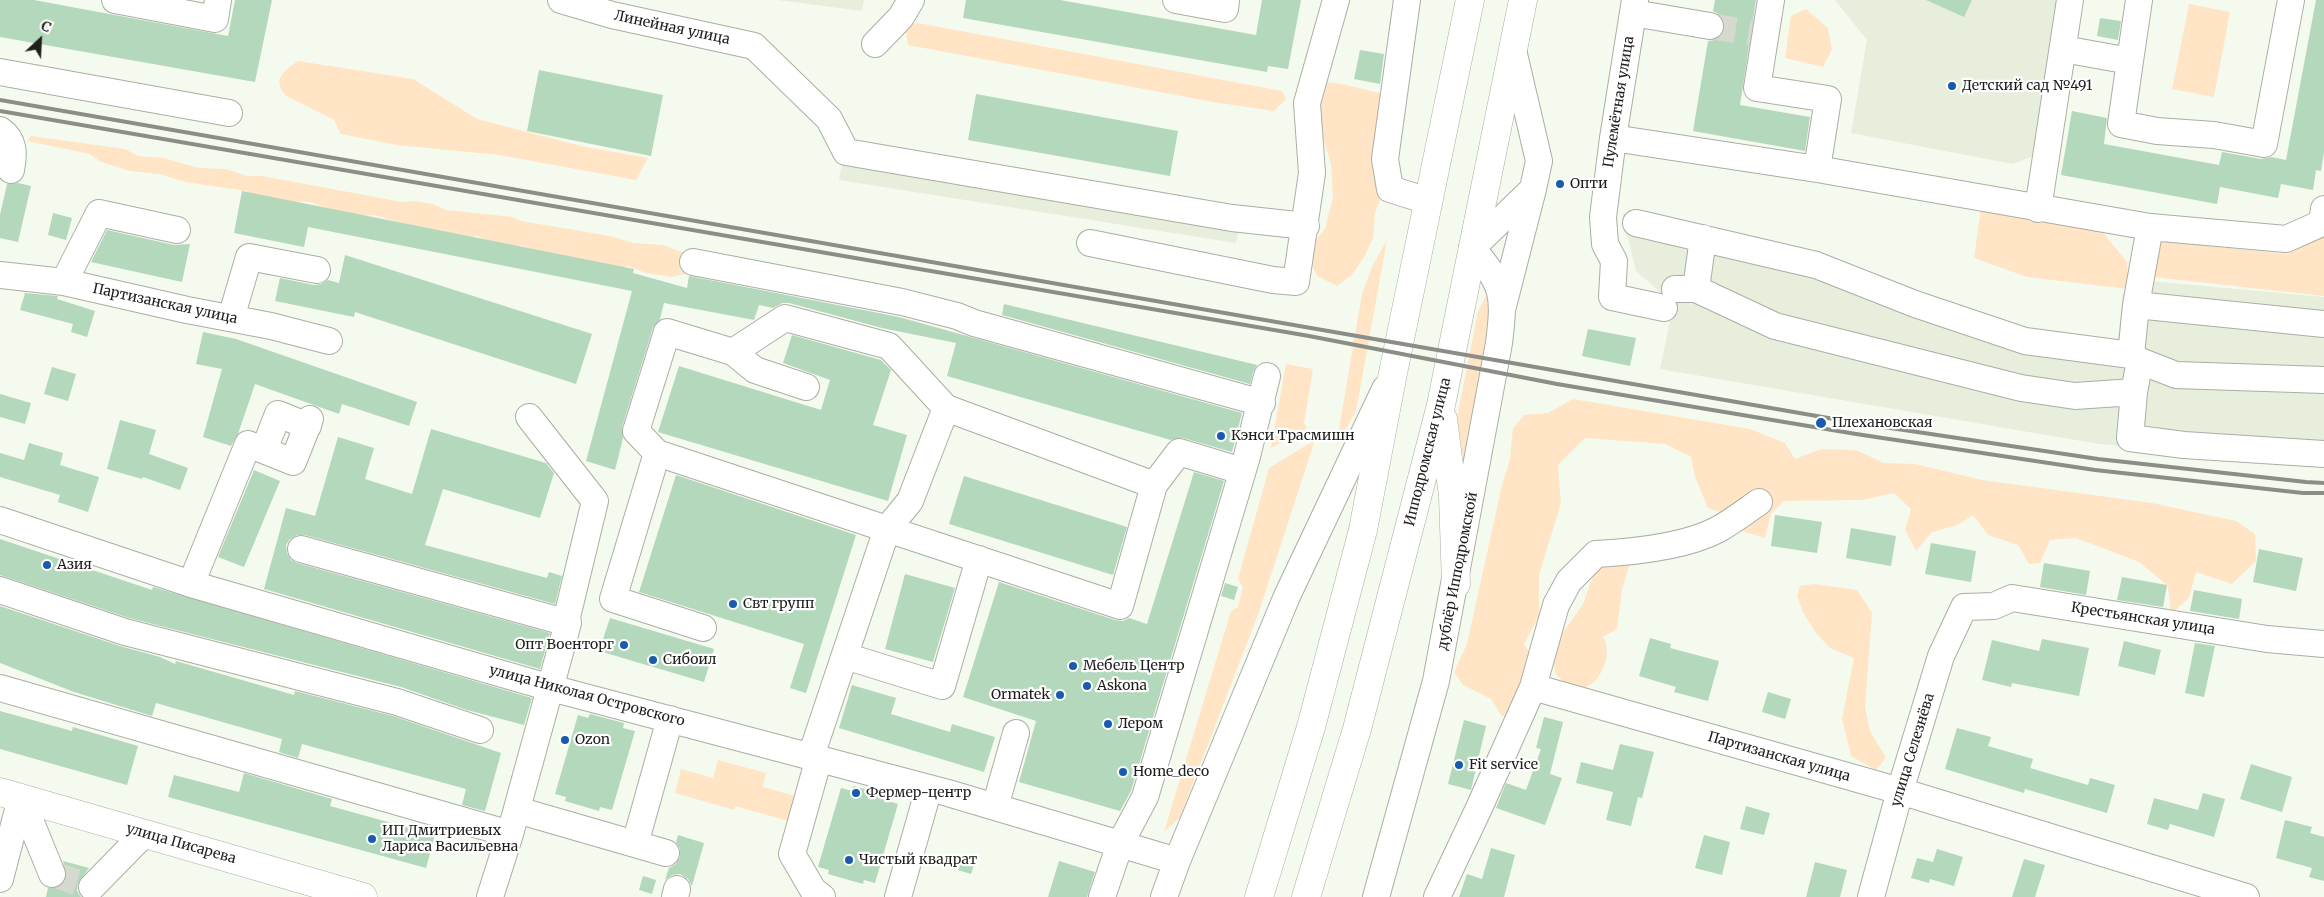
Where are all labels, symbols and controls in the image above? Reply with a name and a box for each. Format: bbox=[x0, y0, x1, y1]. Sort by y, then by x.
street label: Линейная улица bbox=[613, 8, 731, 48]
north arrow bbox=[15, 15, 65, 65]
text: С bbox=[38, 16, 54, 37]
street label: Пулемётная улица bbox=[1600, 35, 1638, 169]
place label: Детский сад №491 bbox=[1962, 78, 2092, 94]
marker: Детский сад №491 bbox=[1946, 80, 1958, 92]
place label: Опти bbox=[1570, 176, 1608, 192]
marker: Опти bbox=[1554, 178, 1566, 190]
street label: Партизанская улица bbox=[91, 280, 239, 328]
street label: Ипподромская улица bbox=[1401, 376, 1455, 528]
place label: Плехановская bbox=[1832, 415, 1933, 431]
marker: Плехановская bbox=[1814, 416, 1828, 430]
place label: Кэнси Трасмишн bbox=[1231, 428, 1355, 444]
marker: Кэнси Трасмишн bbox=[1215, 430, 1227, 442]
street label: дублёр Ипподромской bbox=[1434, 491, 1482, 651]
place label: Азия bbox=[57, 557, 92, 573]
marker: Азия bbox=[41, 559, 53, 571]
place label: Свт групп bbox=[743, 596, 814, 612]
marker: Свт групп bbox=[727, 598, 739, 610]
street label: Крестьянская улица bbox=[2070, 599, 2216, 639]
place label: Опт Военторг bbox=[515, 637, 614, 653]
marker: Опт Военторг bbox=[618, 639, 630, 651]
place label: Сибоил bbox=[663, 652, 716, 668]
marker: Сибоил bbox=[647, 654, 659, 666]
place label: Мебель Центр bbox=[1083, 658, 1185, 674]
marker: Мебель Центр bbox=[1067, 660, 1079, 672]
street label: улица Николая Островского bbox=[487, 662, 687, 730]
place label: Askona bbox=[1097, 678, 1147, 694]
marker: Askona bbox=[1081, 680, 1093, 692]
place label: Ormatek bbox=[991, 687, 1050, 703]
marker: Ormatek bbox=[1054, 689, 1066, 701]
street label: улица Селезнёва bbox=[1888, 691, 1938, 809]
place label: Лером bbox=[1118, 716, 1163, 732]
marker: Лером bbox=[1102, 718, 1114, 730]
street label: Партизанская улица bbox=[1706, 729, 1852, 785]
place label: Ozon bbox=[575, 732, 610, 748]
marker: Ozon bbox=[559, 734, 571, 746]
place label: Fit service bbox=[1469, 757, 1538, 773]
marker: Fit service bbox=[1453, 759, 1465, 771]
place label: Home_deco bbox=[1133, 764, 1209, 780]
marker: Home_deco bbox=[1117, 766, 1129, 778]
place label: Фермер-центр bbox=[866, 785, 971, 801]
marker: Фермер-центр bbox=[850, 787, 862, 799]
street label: улица Писарева bbox=[124, 820, 238, 868]
place label: ИП Дмитриевых Лариса Васильевна bbox=[382, 823, 518, 856]
marker: ИП Дмитриевых Лариса Васильевна bbox=[366, 833, 378, 845]
place label: Чистый квадрат bbox=[859, 852, 977, 868]
marker: Чистый квадрат bbox=[843, 854, 855, 866]

